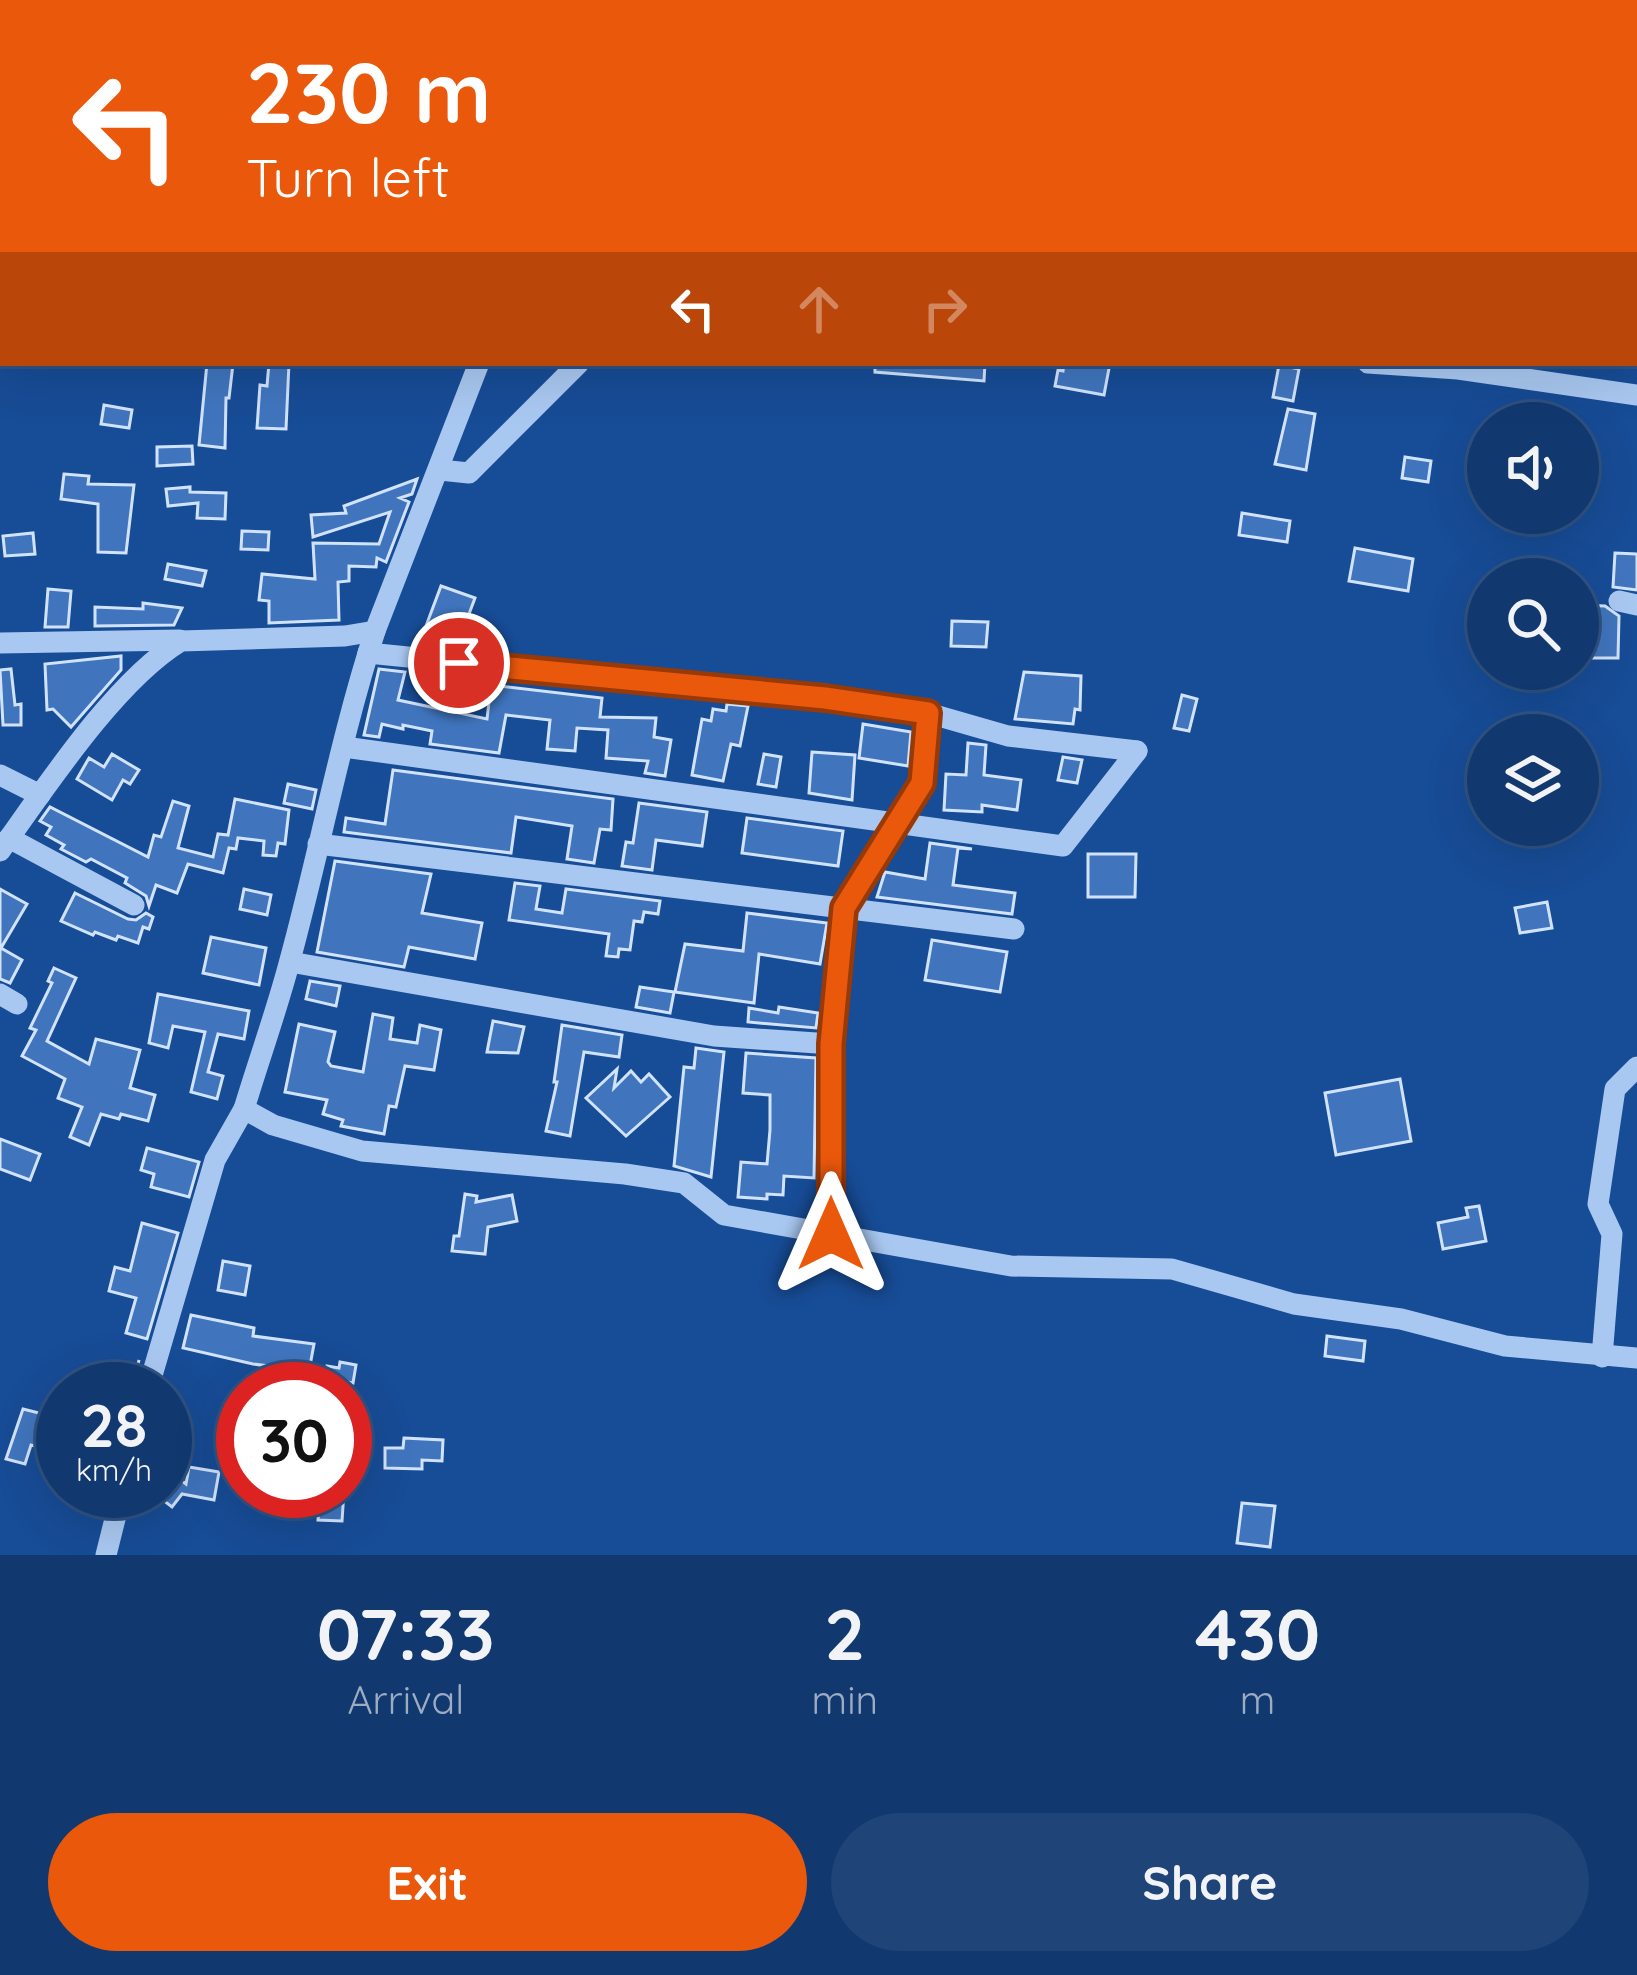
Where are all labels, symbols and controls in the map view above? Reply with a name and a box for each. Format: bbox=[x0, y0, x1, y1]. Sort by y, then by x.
text: 230 m bbox=[246, 39, 491, 144]
icon: left bbox=[48, 48, 204, 204]
text: Turn left bbox=[246, 143, 450, 211]
icon: left bbox=[660, 276, 726, 342]
icon: ahead bbox=[786, 276, 852, 342]
icon: right bbox=[912, 276, 978, 342]
map controls bbox=[1467, 402, 1599, 846]
button: sound bbox=[1467, 402, 1599, 534]
button: search bbox=[1467, 558, 1599, 690]
pin bbox=[408, 612, 510, 714]
icon: arrive bbox=[426, 630, 492, 696]
button: layers bbox=[1467, 714, 1599, 846]
position arrow bbox=[768, 1171, 894, 1297]
speed limit sign: 30 bbox=[216, 1362, 372, 1518]
text: 28 bbox=[80, 1387, 148, 1462]
text: km/h bbox=[76, 1451, 152, 1489]
text: 07:33 bbox=[317, 1588, 495, 1678]
text: 2 bbox=[824, 1588, 865, 1678]
text: 430 bbox=[1195, 1588, 1320, 1678]
text: Arrival bbox=[347, 1675, 464, 1724]
text: min bbox=[812, 1675, 878, 1724]
text: m bbox=[1240, 1675, 1275, 1724]
button: Exit bbox=[48, 1813, 807, 1951]
button: Share bbox=[831, 1813, 1589, 1951]

